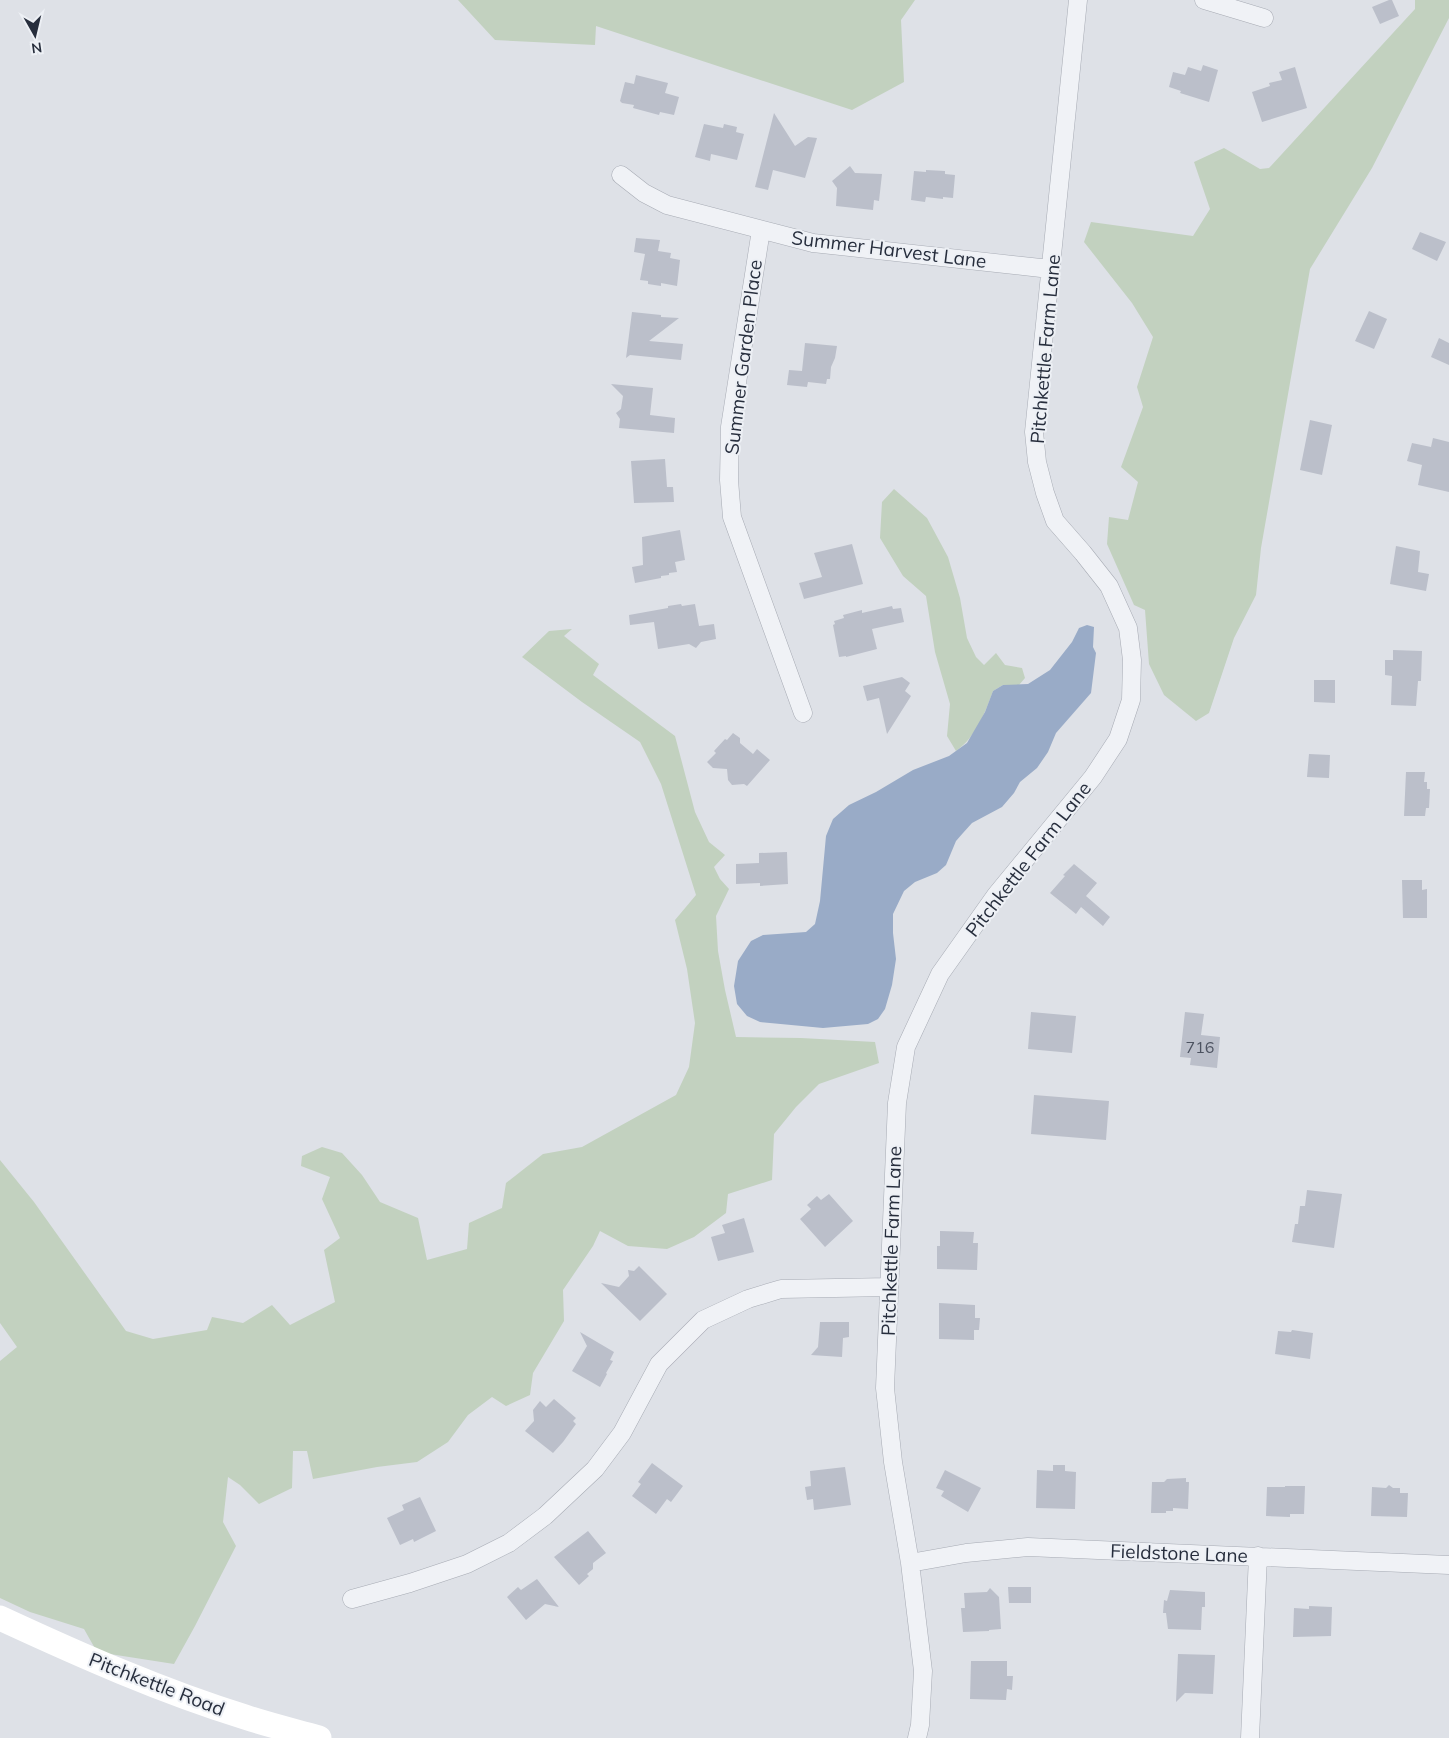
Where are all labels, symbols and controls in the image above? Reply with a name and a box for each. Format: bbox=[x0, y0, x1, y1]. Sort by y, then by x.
north arrow bbox=[10, 10, 60, 60]
text: N bbox=[30, 38, 43, 58]
street label: Summer Harvest Lane bbox=[790, 225, 988, 273]
street label: Pitchkettle Farm Lane bbox=[1025, 253, 1065, 445]
street label: Summer Garden Place bbox=[719, 258, 767, 456]
street label: Pitchkettle Farm Lane bbox=[960, 777, 1096, 941]
house number: 716 bbox=[1186, 1037, 1214, 1057]
street label: Pitchkettle Farm Lane bbox=[876, 1146, 906, 1336]
street label: Fieldstone Lane bbox=[1110, 1539, 1248, 1567]
street label: Pitchkettle Road bbox=[86, 1647, 228, 1721]

